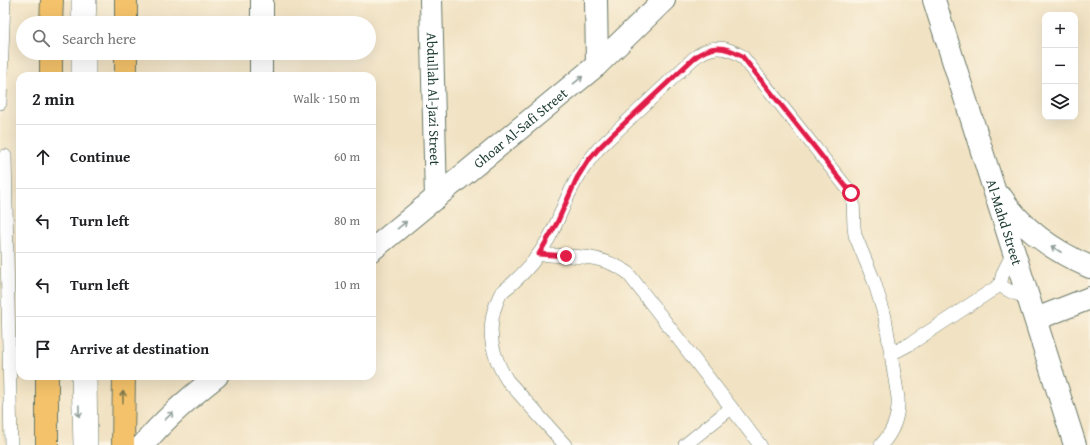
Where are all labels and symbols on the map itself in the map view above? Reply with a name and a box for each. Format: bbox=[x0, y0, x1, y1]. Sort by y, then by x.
street label: Abdullah Al-Jazi Street bbox=[422, 32, 445, 166]
one-way arrow bbox=[573, 76, 584, 85]
street label: Ghoar Al-Safi Street bbox=[469, 83, 572, 173]
street label: Al-Mahd Street bbox=[981, 177, 1027, 268]
route start bbox=[842, 184, 860, 202]
one-way arrow bbox=[397, 221, 408, 230]
one-way arrow bbox=[1050, 244, 1061, 253]
route end bbox=[557, 247, 575, 265]
one-way arrow bbox=[119, 391, 127, 404]
one-way arrow bbox=[75, 404, 83, 417]
one-way arrow bbox=[164, 411, 174, 421]

